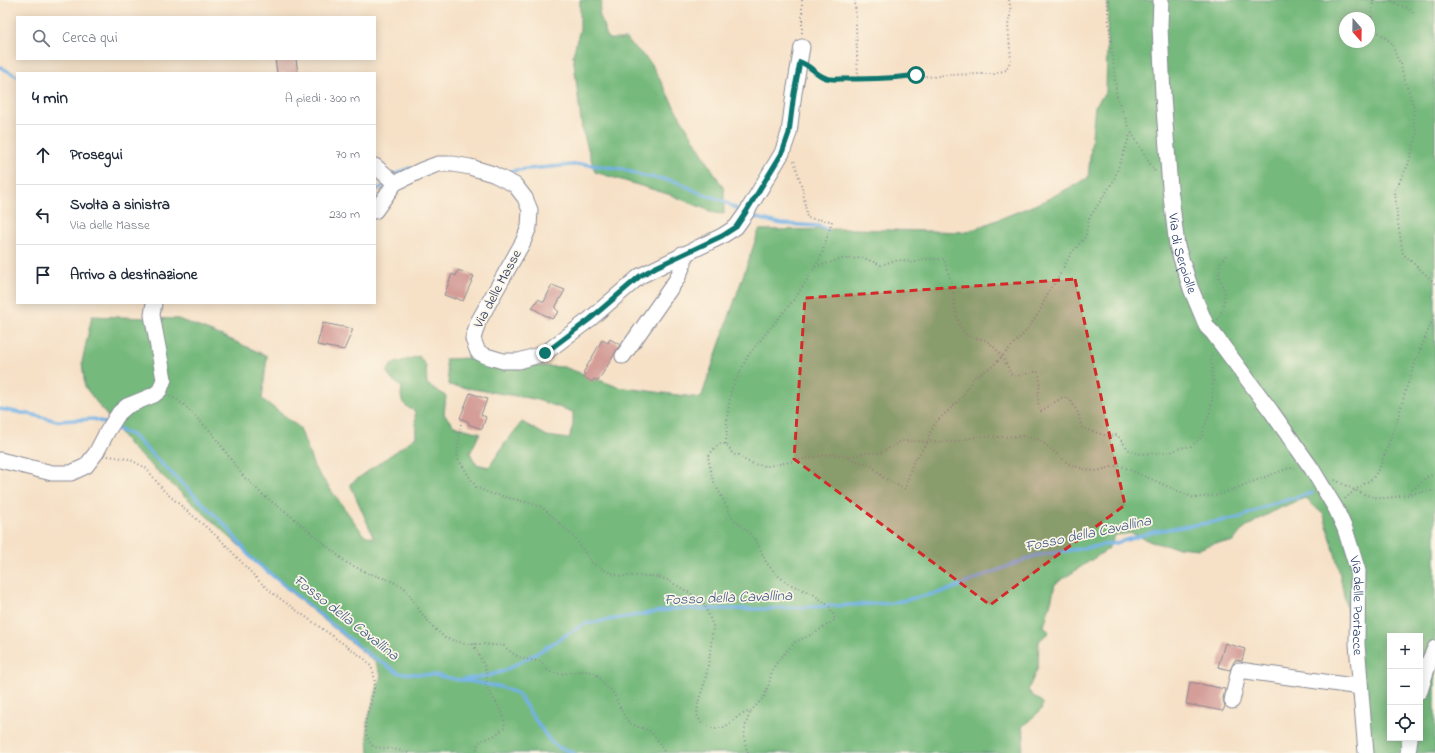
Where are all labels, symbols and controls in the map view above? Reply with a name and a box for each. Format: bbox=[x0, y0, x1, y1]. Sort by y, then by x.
north arrow bbox=[1339, 12, 1375, 48]
search box bbox=[16, 16, 376, 60]
icon: search bbox=[30, 27, 52, 49]
text: Cerca qui bbox=[62, 27, 118, 49]
route start bbox=[907, 66, 925, 84]
text: 4 min bbox=[32, 86, 68, 111]
text: A piedi · 300 m bbox=[285, 89, 360, 108]
icon: ahead bbox=[32, 144, 54, 166]
text: Prosegui bbox=[70, 144, 123, 166]
text: 70 m bbox=[336, 145, 360, 164]
text: Svolta a sinistra bbox=[70, 194, 170, 216]
icon: left bbox=[32, 204, 54, 226]
text: 230 m bbox=[329, 205, 360, 224]
street label: Via di Serpiolle bbox=[1163, 211, 1203, 298]
text: Via delle Masse bbox=[70, 216, 150, 235]
street label: Via delle Masse bbox=[468, 245, 528, 333]
icon: arrive bbox=[32, 264, 54, 286]
text: Arrivo a destinazione bbox=[70, 264, 197, 286]
route end bbox=[536, 344, 554, 362]
water label: Fosso della Cavallina bbox=[1023, 510, 1154, 558]
street label: Via delle Portacce bbox=[1343, 552, 1369, 657]
water label: Fosso della Cavallina bbox=[289, 570, 404, 667]
water label: Fosso della Cavallina bbox=[663, 585, 793, 611]
map controls bbox=[1387, 633, 1423, 741]
button: + bbox=[1387, 633, 1423, 669]
button: − bbox=[1387, 669, 1423, 705]
button: locate bbox=[1387, 705, 1423, 741]

